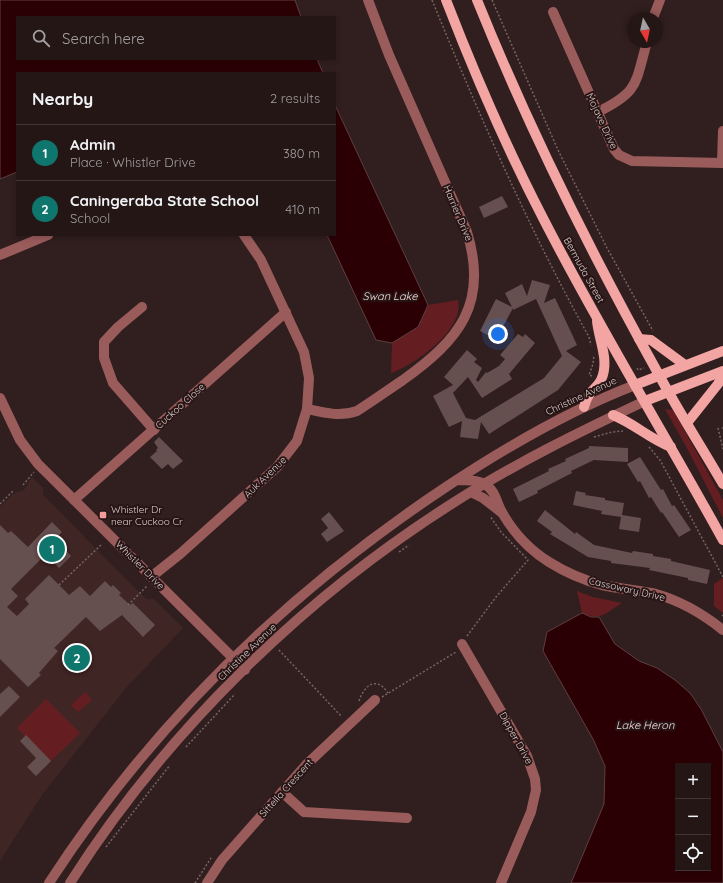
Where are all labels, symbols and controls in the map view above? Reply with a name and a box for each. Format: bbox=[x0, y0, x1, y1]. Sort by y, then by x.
north arrow bbox=[627, 12, 663, 48]
search box bbox=[16, 16, 336, 60]
icon: search bbox=[30, 27, 52, 49]
text: Search here bbox=[62, 29, 145, 48]
text: Nearby bbox=[32, 88, 93, 109]
text: 2 results bbox=[270, 90, 320, 106]
street label: Mojave Drive bbox=[583, 91, 621, 152]
text: Admin bbox=[70, 135, 115, 154]
text: 1 bbox=[42, 145, 48, 161]
text: 380 m bbox=[283, 145, 320, 161]
text: Place · Whistler Drive bbox=[70, 154, 196, 170]
street label: Harrier Drive bbox=[440, 183, 476, 243]
text: Caningeraba State School bbox=[70, 191, 259, 210]
text: 2 bbox=[41, 201, 49, 217]
text: 410 m bbox=[285, 201, 320, 217]
text: School bbox=[70, 210, 110, 226]
street label: Bermuda Street bbox=[561, 235, 608, 306]
water label: Swan Lake bbox=[363, 289, 418, 303]
your location bbox=[488, 324, 508, 344]
street label: Christine Avenue bbox=[543, 374, 619, 418]
street label: Cuckoo Close bbox=[152, 380, 208, 432]
street label: Auk Avenue bbox=[241, 453, 289, 501]
place label: Whistler Dr near Cuckoo Cr bbox=[111, 503, 183, 528]
marker: Whistler Dr near Cuckoo Cr bbox=[98, 510, 108, 520]
pin: 1 bbox=[39, 534, 65, 564]
street label: Whistler Drive bbox=[113, 538, 167, 592]
street label: Cassowary Drive bbox=[588, 574, 667, 604]
street label: Christine Avenue bbox=[215, 620, 279, 683]
pin: 2 bbox=[64, 643, 90, 673]
street label: Dipper Drive bbox=[496, 710, 536, 767]
water label: Lake Heron bbox=[616, 718, 675, 732]
street label: Sittella Crescent bbox=[256, 756, 316, 820]
map controls bbox=[675, 763, 711, 871]
button: + bbox=[675, 763, 711, 799]
button: − bbox=[675, 799, 711, 835]
button: locate bbox=[675, 835, 711, 871]

